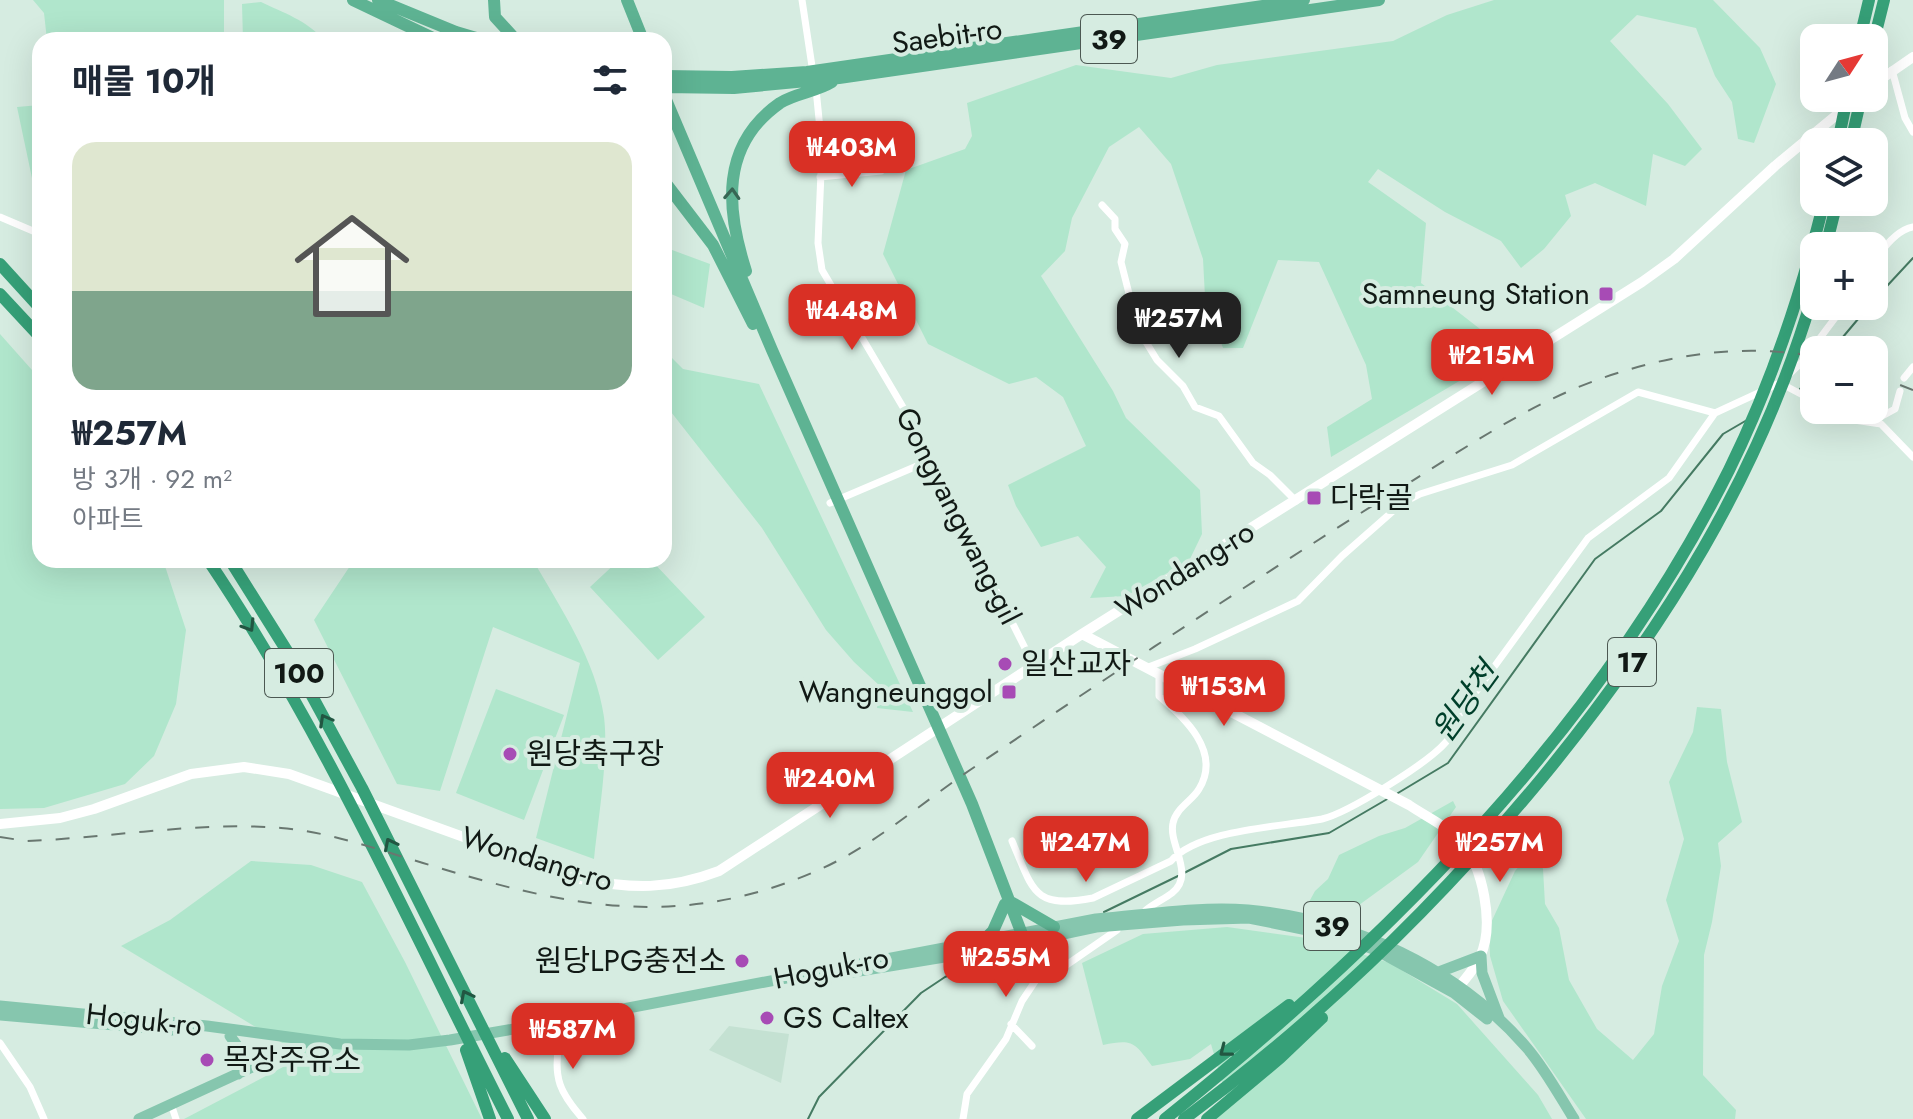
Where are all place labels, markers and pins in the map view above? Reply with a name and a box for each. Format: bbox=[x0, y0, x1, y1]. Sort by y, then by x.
pin: ₩403M bbox=[796, 121, 908, 189]
place label: Samneung Station bbox=[1362, 272, 1590, 315]
pin: ₩448M bbox=[796, 284, 908, 352]
marker: Samneung Station bbox=[1597, 285, 1615, 303]
pin: ₩257M bbox=[1123, 292, 1235, 360]
pin: ₩215M bbox=[1436, 329, 1548, 397]
place label: 다락골 bbox=[1330, 476, 1413, 519]
marker: 다락골 bbox=[1305, 489, 1323, 507]
place label: 일산교자 bbox=[1021, 642, 1131, 685]
marker: 일산교자 bbox=[996, 655, 1014, 673]
pin: ₩153M bbox=[1168, 660, 1280, 728]
place label: Wangneunggol bbox=[799, 670, 993, 713]
marker: Wangneunggol bbox=[1000, 683, 1018, 701]
place label: 원당축구장 bbox=[526, 732, 664, 775]
marker: 원당축구장 bbox=[501, 745, 519, 763]
pin: ₩240M bbox=[774, 752, 886, 820]
pin: ₩247M bbox=[1030, 816, 1142, 884]
pin: ₩257M bbox=[1444, 816, 1556, 884]
pin: ₩255M bbox=[950, 931, 1062, 999]
place label: 원당LPG충전소 bbox=[535, 939, 726, 982]
marker: 원당LPG충전소 bbox=[733, 952, 751, 970]
place label: GS Caltex bbox=[783, 996, 909, 1039]
pin: ₩587M bbox=[517, 1003, 629, 1071]
marker: GS Caltex bbox=[758, 1009, 776, 1027]
place label: 목장주유소 bbox=[223, 1038, 361, 1081]
marker: 목장주유소 bbox=[198, 1051, 216, 1069]

